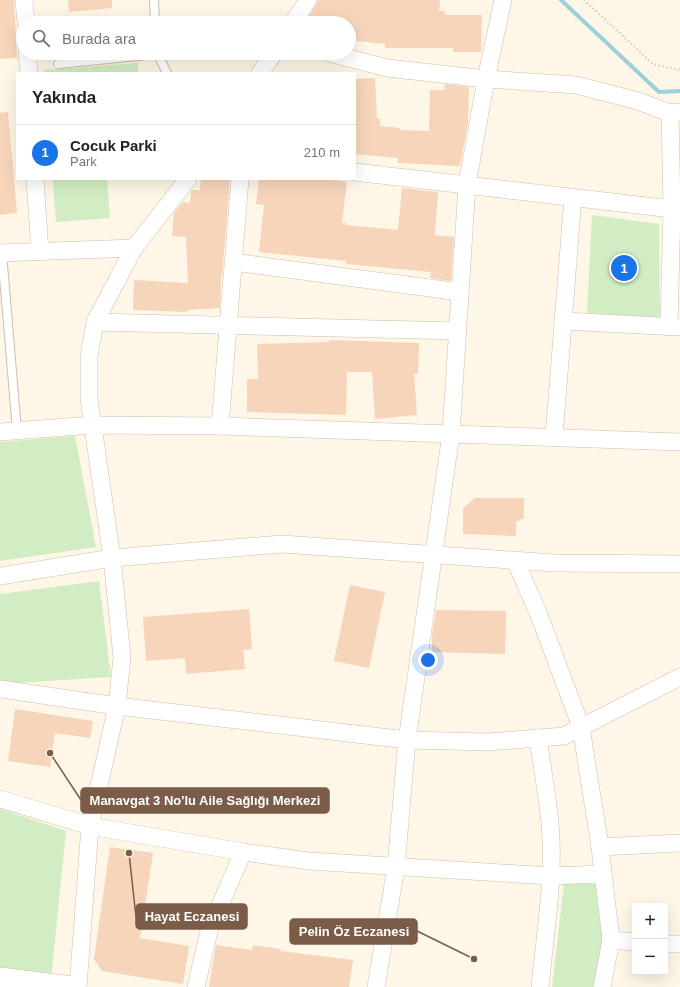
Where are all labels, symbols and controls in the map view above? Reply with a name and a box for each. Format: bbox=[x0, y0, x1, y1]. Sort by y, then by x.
search box bbox=[16, 16, 356, 60]
icon: search bbox=[30, 27, 52, 49]
text: Burada ara bbox=[62, 30, 136, 47]
text: Yakında bbox=[32, 88, 96, 107]
text: Cocuk Parki bbox=[70, 137, 157, 154]
text: 1 bbox=[41, 145, 49, 160]
text: 210 m bbox=[304, 145, 340, 160]
text: Park bbox=[70, 154, 97, 169]
pin: 1 bbox=[611, 253, 637, 283]
your location bbox=[418, 650, 438, 670]
callout: Manavgat 3 No'lu Aile Sağlığı Merkezi bbox=[81, 788, 329, 813]
text: Manavgat 3 No'lu Aile Sağlığı Merkezi bbox=[90, 793, 320, 808]
map controls bbox=[632, 903, 668, 975]
button: + bbox=[632, 903, 668, 939]
callout: Hayat Eczanesi bbox=[136, 904, 247, 929]
text: Hayat Eczanesi bbox=[145, 909, 239, 924]
callout: Pelin Öz Eczanesi bbox=[290, 919, 417, 944]
text: Pelin Öz Eczanesi bbox=[299, 924, 409, 939]
button: − bbox=[632, 939, 668, 975]

